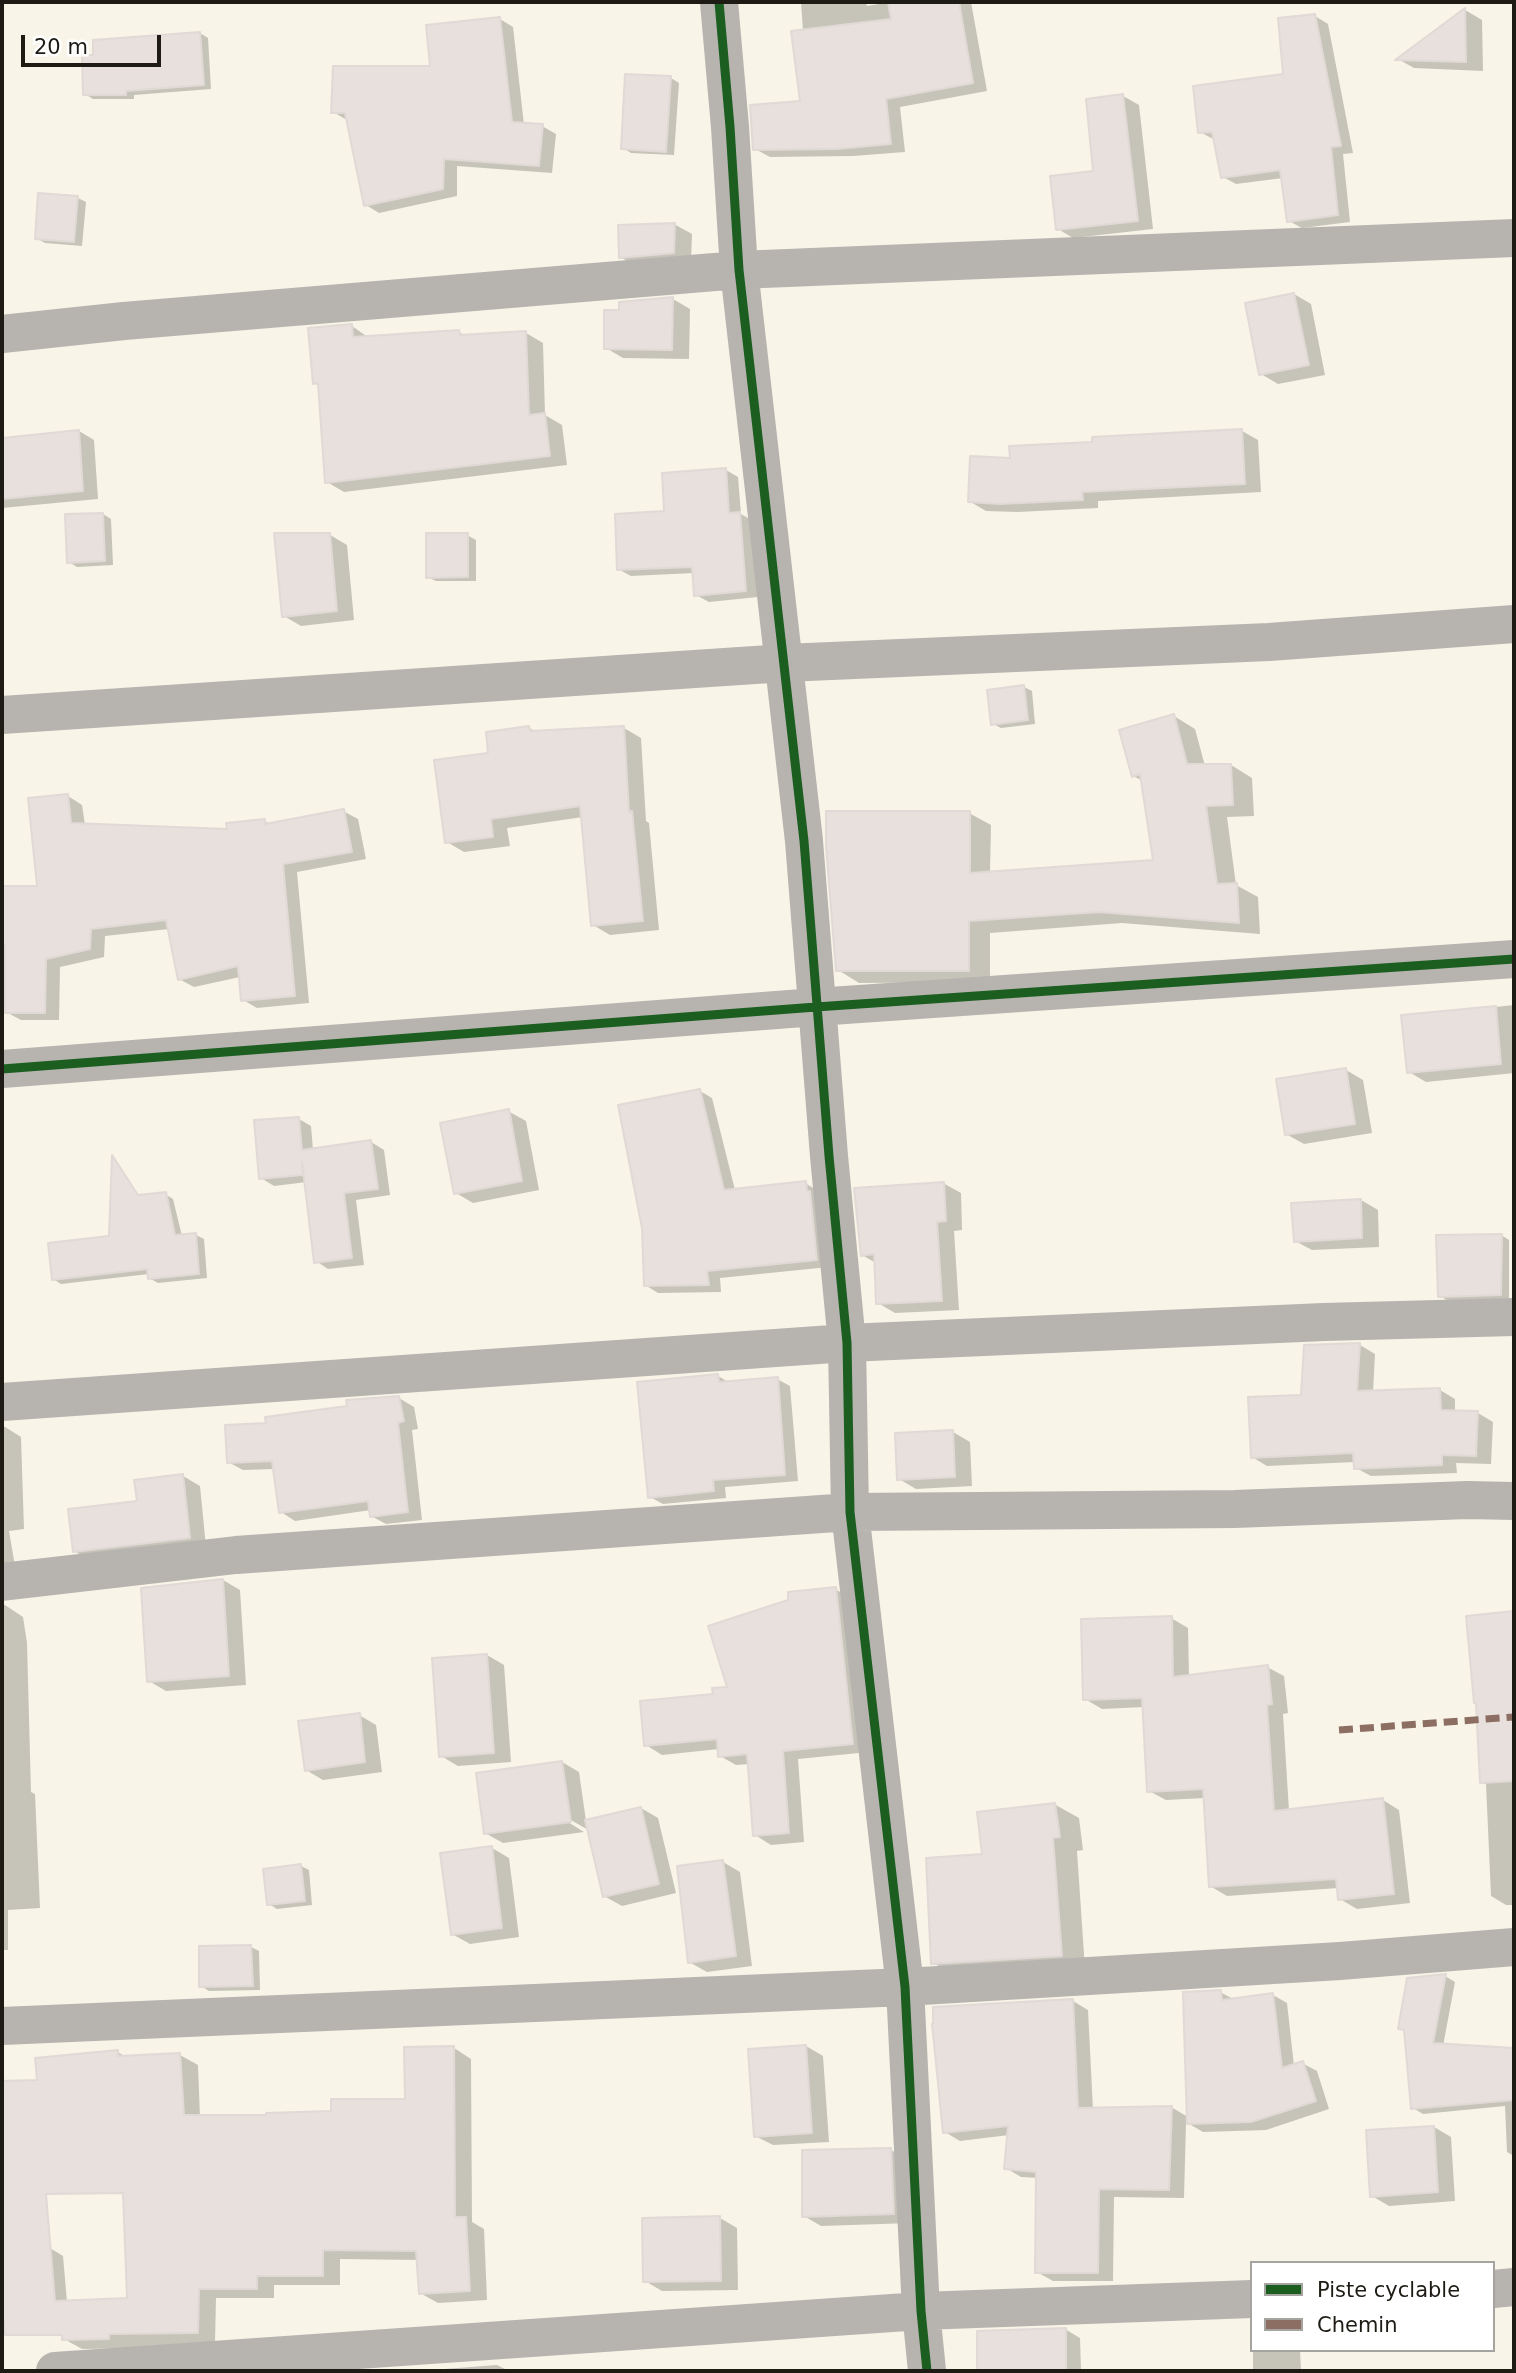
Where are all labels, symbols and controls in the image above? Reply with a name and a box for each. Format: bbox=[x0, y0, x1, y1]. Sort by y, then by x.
scale bar bbox=[24, 21, 164, 65]
text: 20 m bbox=[34, 35, 88, 59]
legend bbox=[1250, 2261, 1495, 2352]
text: Piste cyclable bbox=[1317, 2278, 1460, 2302]
text: Chemin bbox=[1317, 2313, 1398, 2337]

